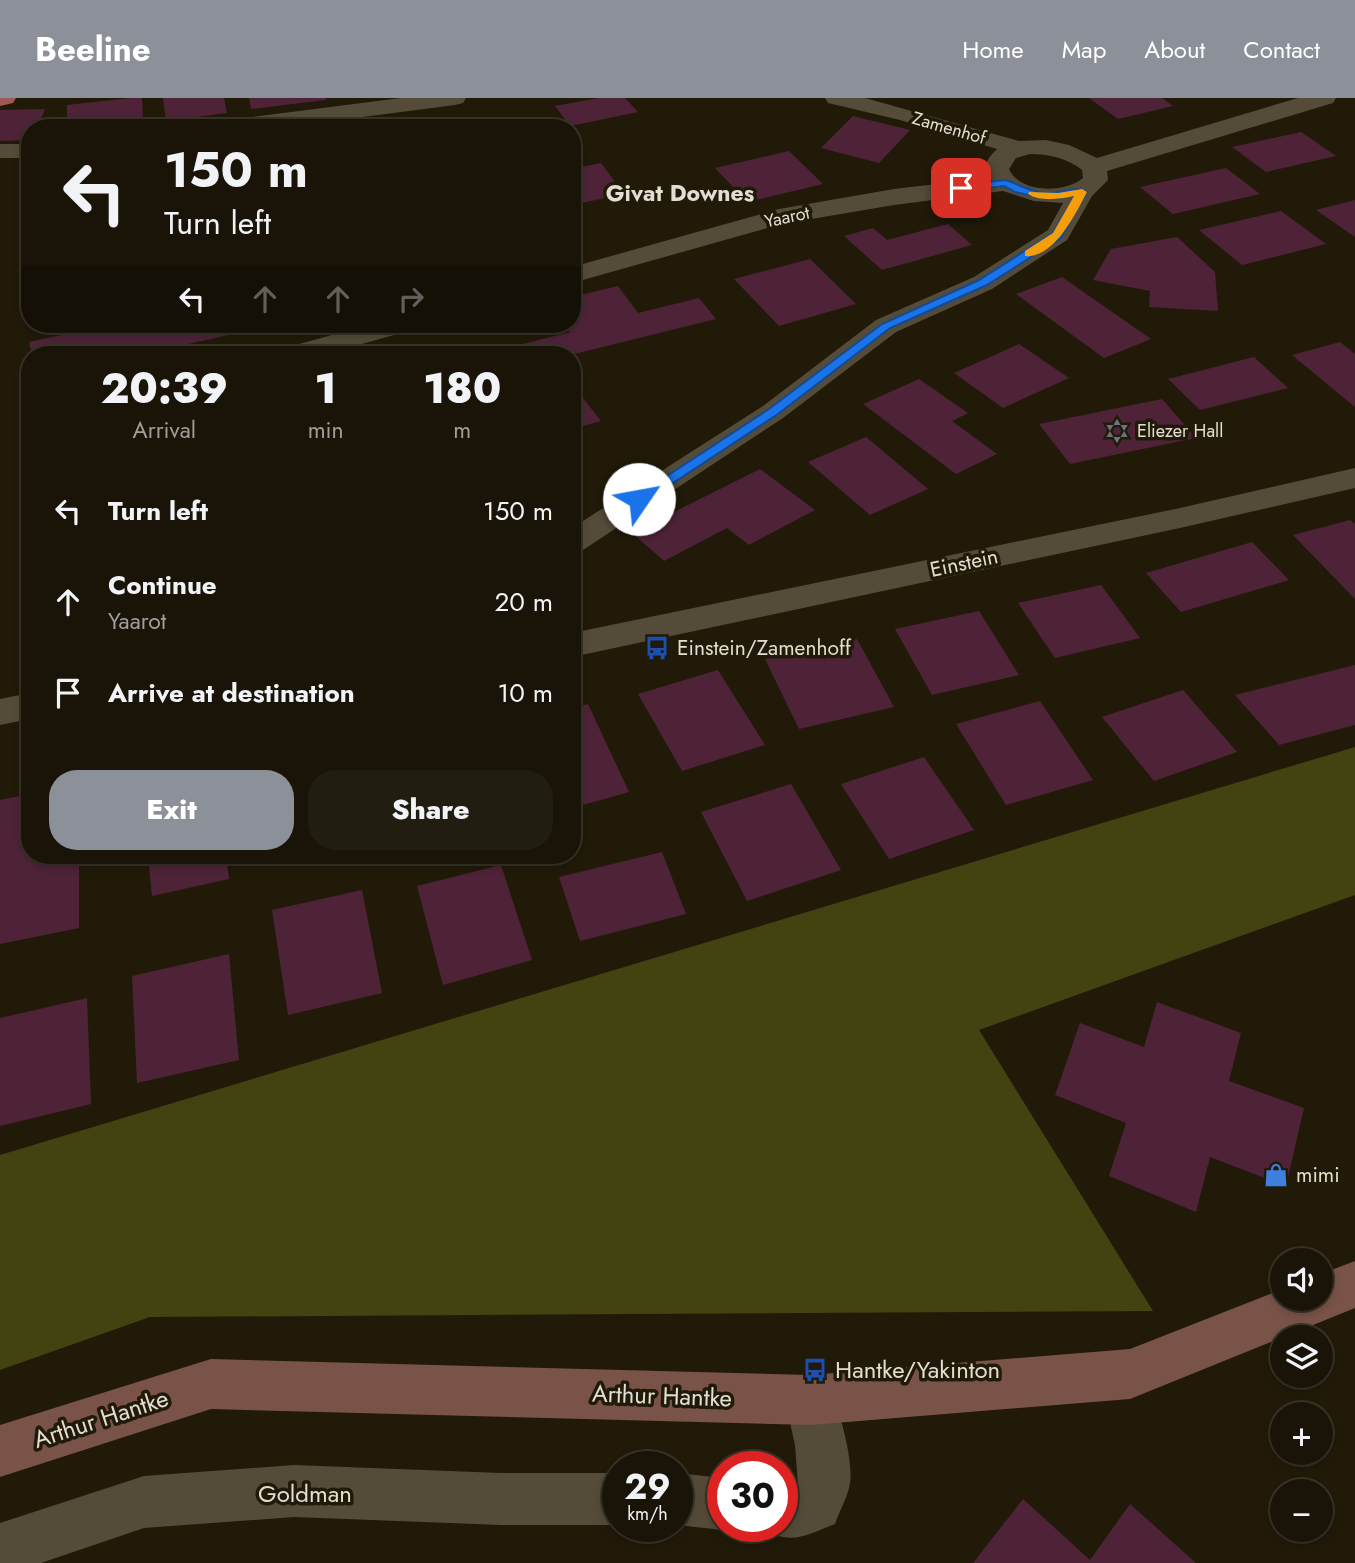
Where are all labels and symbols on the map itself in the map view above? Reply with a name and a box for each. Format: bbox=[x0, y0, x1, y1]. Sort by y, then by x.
street label: Zamenhof bbox=[909, 105, 990, 151]
pin bbox=[931, 158, 991, 218]
district label: Givat Downes bbox=[606, 176, 754, 210]
street label: Yaarot bbox=[762, 199, 813, 234]
synagogue icon: Eliezer Hall bbox=[1103, 417, 1131, 445]
place label: Eliezer Hall bbox=[1137, 418, 1223, 444]
position arrow bbox=[602, 462, 676, 536]
street label: Einstein bbox=[927, 541, 1001, 585]
place label: Einstein/Zamenhoff bbox=[677, 633, 852, 663]
bus stop icon: Einstein/Zamenhoff bbox=[643, 634, 671, 662]
place label: mimi bbox=[1296, 1160, 1340, 1190]
shop icon: mimi bbox=[1262, 1161, 1290, 1189]
place label: Hantke/Yakinton bbox=[835, 1352, 1000, 1387]
bus stop icon: Hantke/Yakinton bbox=[801, 1356, 829, 1384]
street label: Arthur Hantke bbox=[591, 1376, 733, 1415]
street label: Arthur Hantke bbox=[29, 1380, 173, 1457]
speed limit sign: 30 bbox=[707, 1451, 798, 1542]
street label: Goldman bbox=[258, 1476, 352, 1511]

